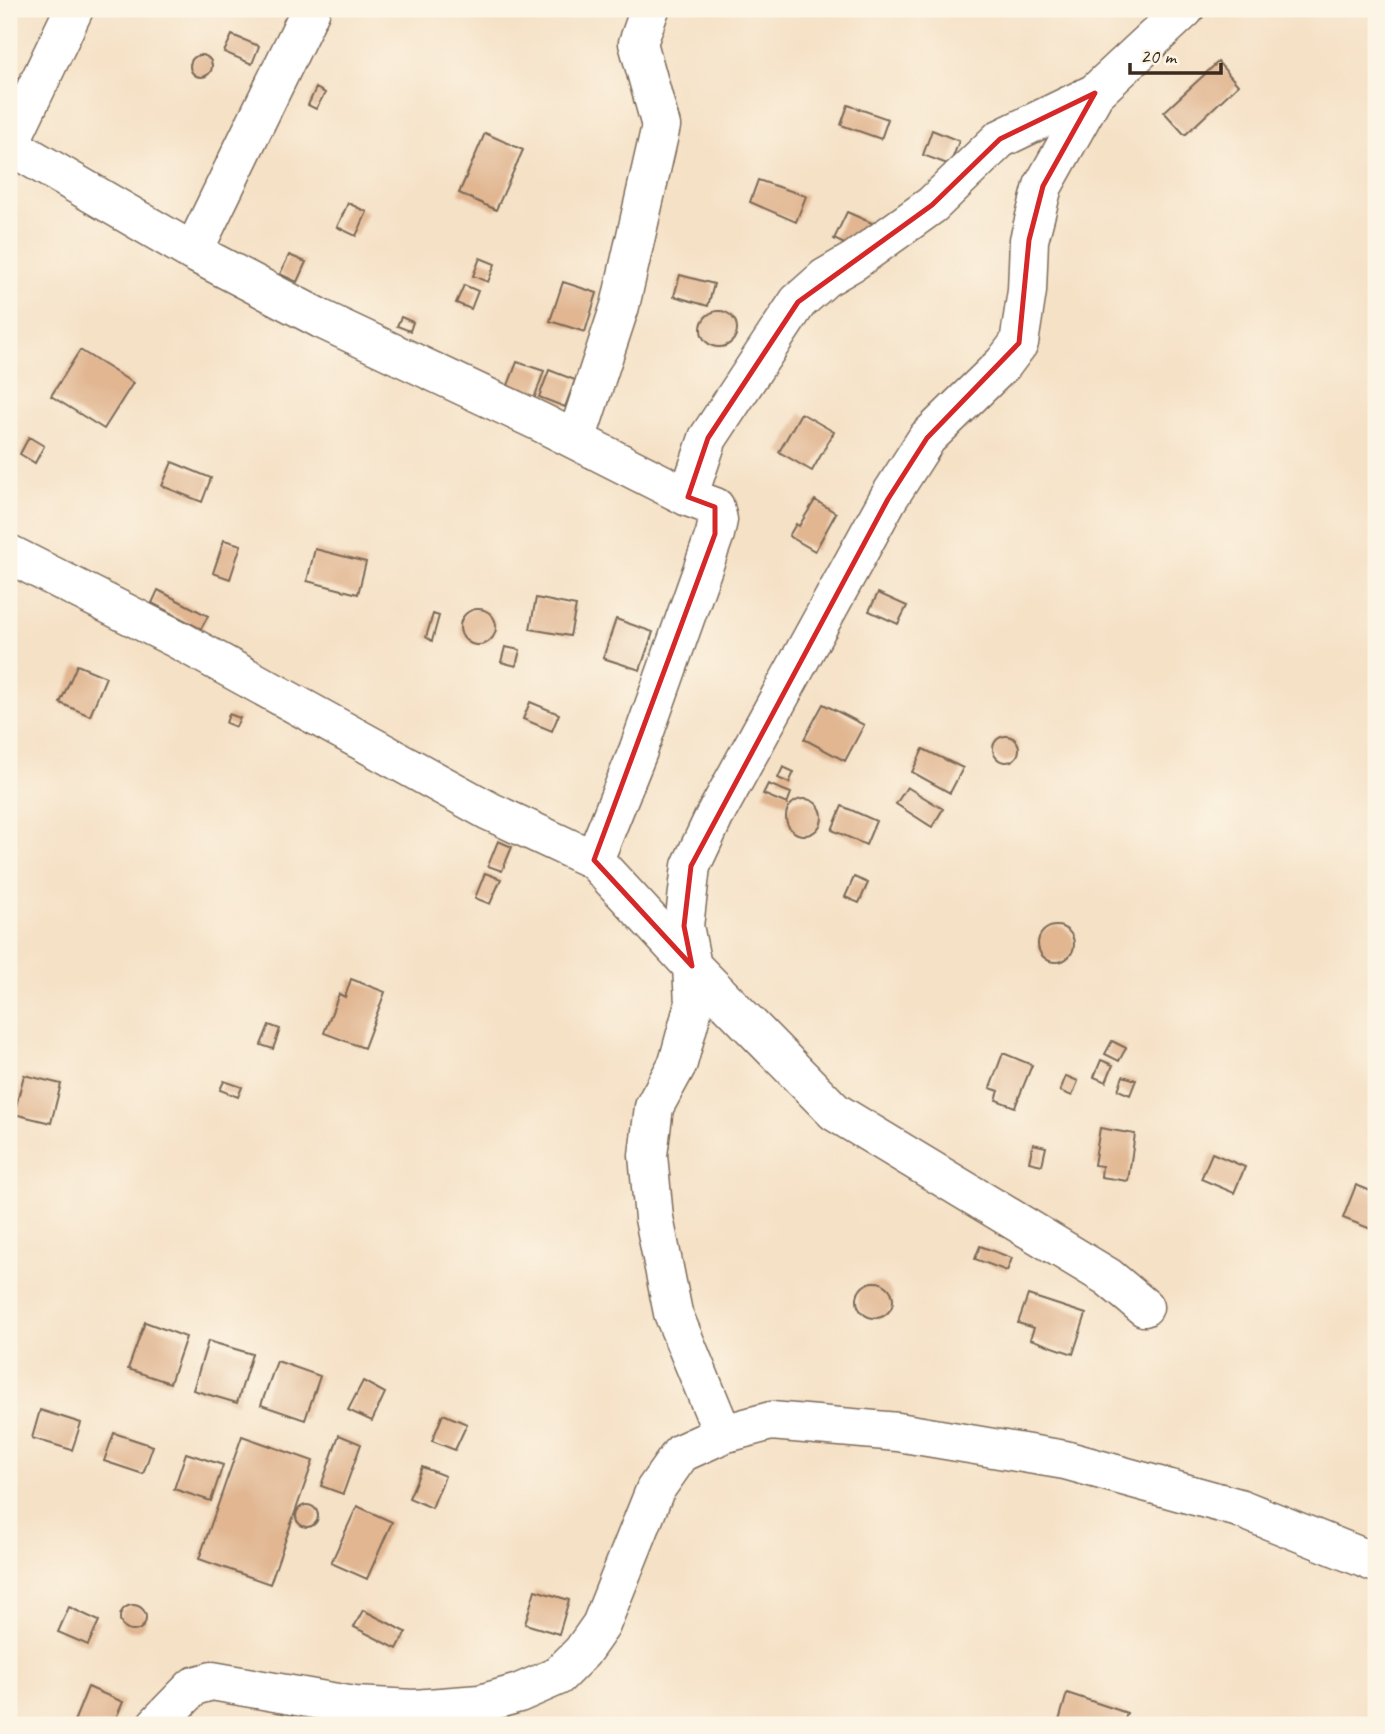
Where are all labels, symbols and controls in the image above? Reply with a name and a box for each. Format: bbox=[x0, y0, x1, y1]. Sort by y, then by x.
scale bar bbox=[1130, 32, 1220, 76]
text: 20 m bbox=[1140, 43, 1178, 69]

